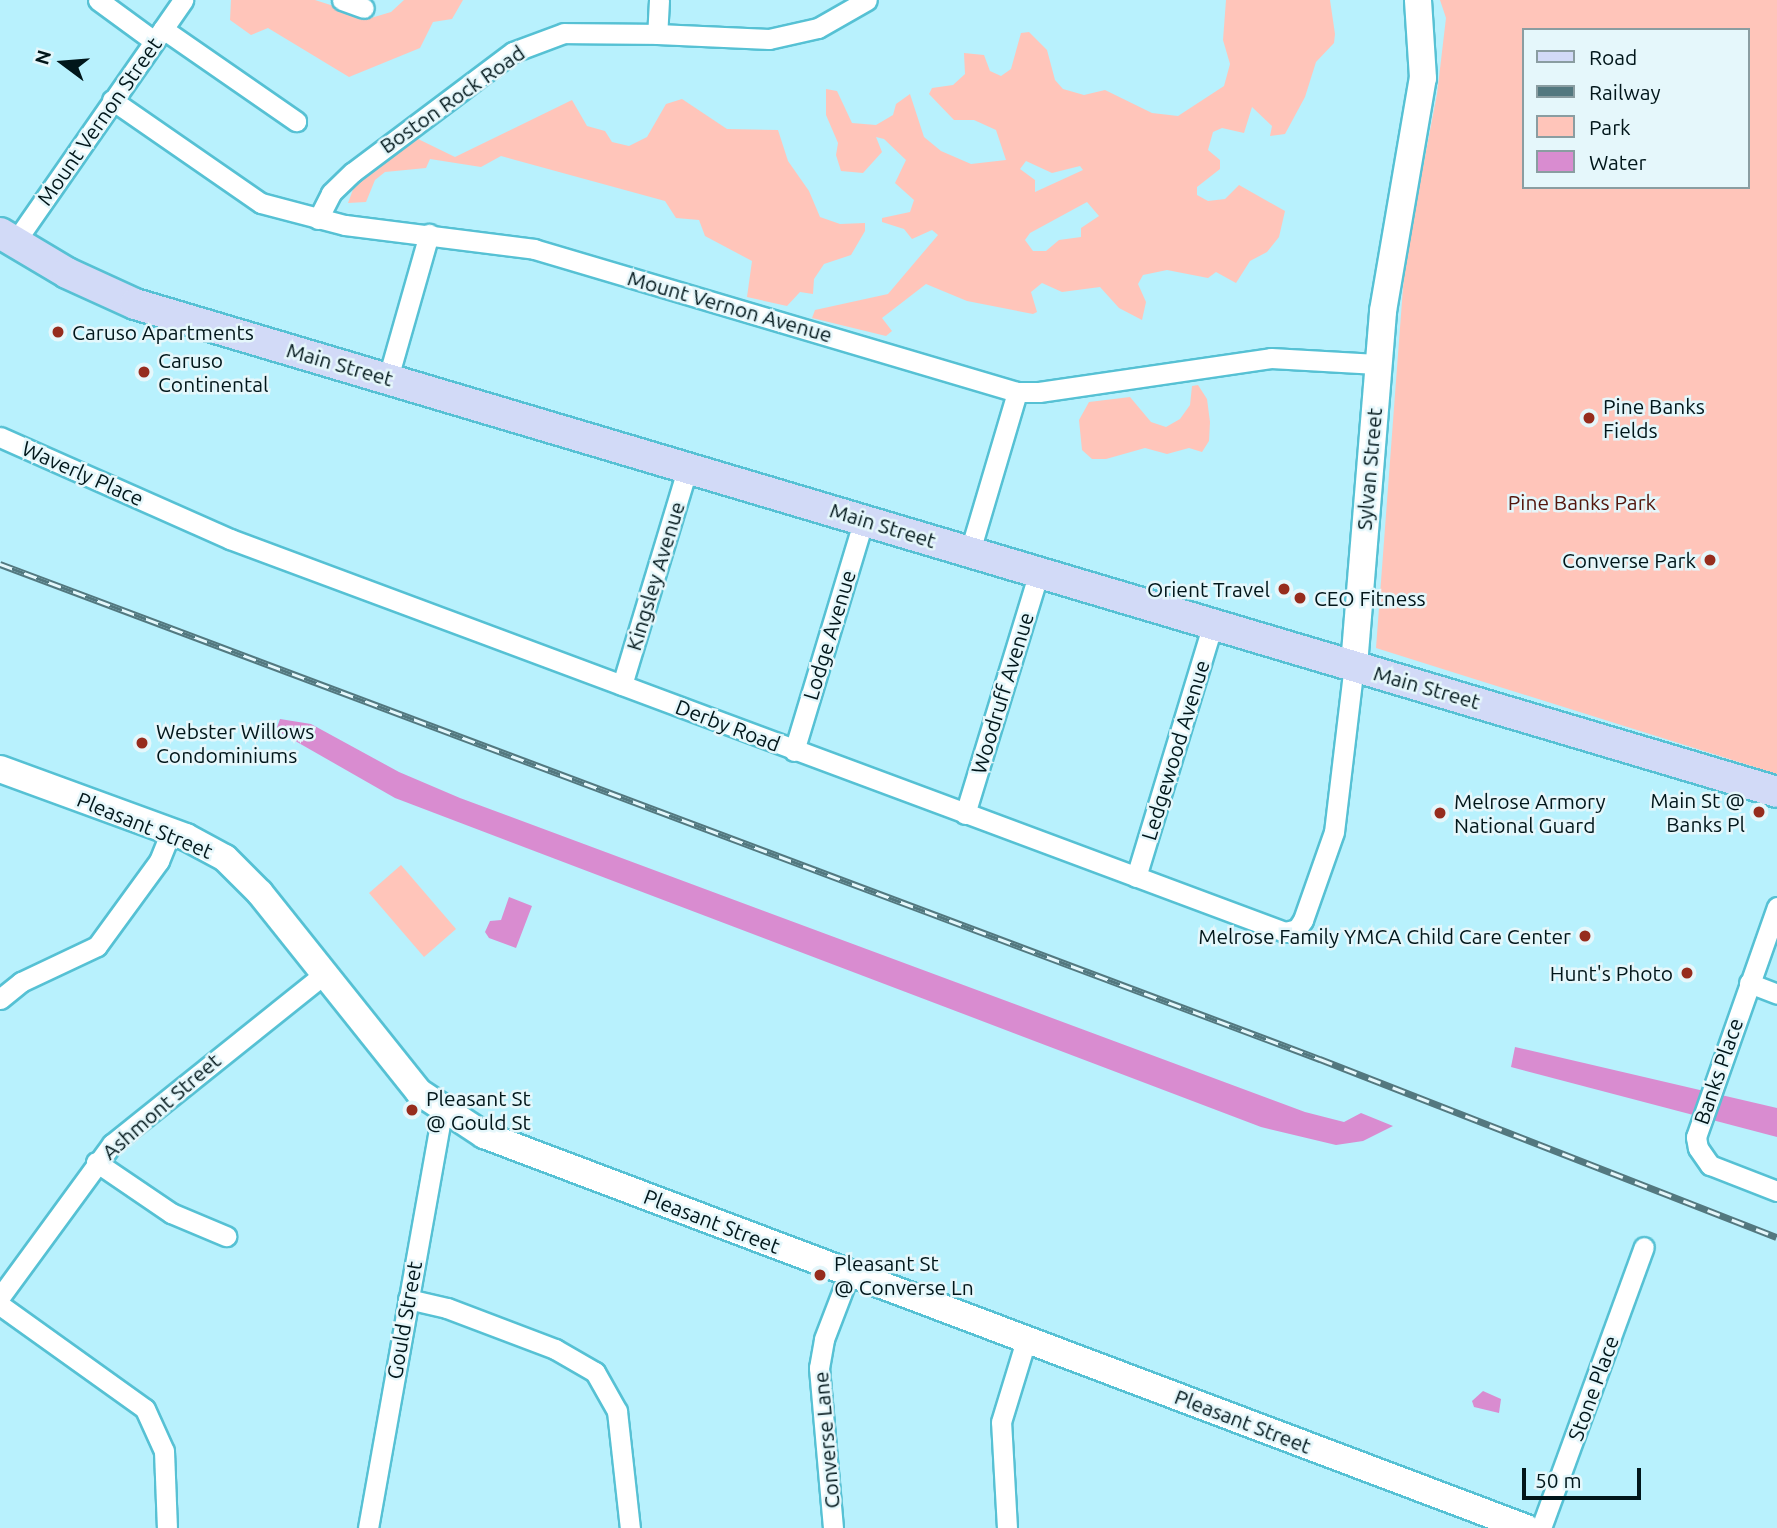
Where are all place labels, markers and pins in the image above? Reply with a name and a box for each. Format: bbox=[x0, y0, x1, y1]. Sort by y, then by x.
place label: Caruso Apartments bbox=[72, 319, 254, 345]
marker: Caruso Apartments bbox=[50, 324, 66, 340]
place label: Caruso Continental bbox=[158, 347, 269, 397]
marker: Caruso Continental bbox=[136, 364, 152, 380]
place label: Pine Banks Fields bbox=[1603, 393, 1705, 443]
marker: Pine Banks Fields bbox=[1581, 410, 1597, 426]
place label: Converse Park bbox=[1562, 547, 1696, 573]
marker: Converse Park bbox=[1702, 552, 1718, 568]
place label: Orient Travel bbox=[1147, 576, 1270, 602]
marker: Orient Travel bbox=[1276, 581, 1292, 597]
place label: CEO Fitness bbox=[1314, 585, 1426, 611]
marker: CEO Fitness bbox=[1292, 590, 1308, 606]
place label: Webster Willows Condominiums bbox=[156, 718, 314, 768]
marker: Webster Willows Condominiums bbox=[134, 735, 150, 751]
place label: Main St @ Banks Pl bbox=[1650, 787, 1745, 837]
place label: Melrose Armory National Guard bbox=[1454, 788, 1606, 838]
marker: Main St @ Banks Pl bbox=[1751, 804, 1767, 820]
marker: Melrose Armory National Guard bbox=[1432, 805, 1448, 821]
place label: Melrose Family YMCA Child Care Center bbox=[1198, 923, 1571, 949]
marker: Melrose Family YMCA Child Care Center bbox=[1577, 928, 1593, 944]
place label: Hunt's Photo bbox=[1550, 960, 1673, 986]
marker: Hunt's Photo bbox=[1679, 965, 1695, 981]
place label: Pleasant St @ Gould St bbox=[426, 1085, 531, 1135]
marker: Pleasant St @ Gould St bbox=[404, 1102, 420, 1118]
place label: Pleasant St @ Converse Ln bbox=[834, 1250, 974, 1300]
marker: Pleasant St @ Converse Ln bbox=[812, 1267, 828, 1283]

